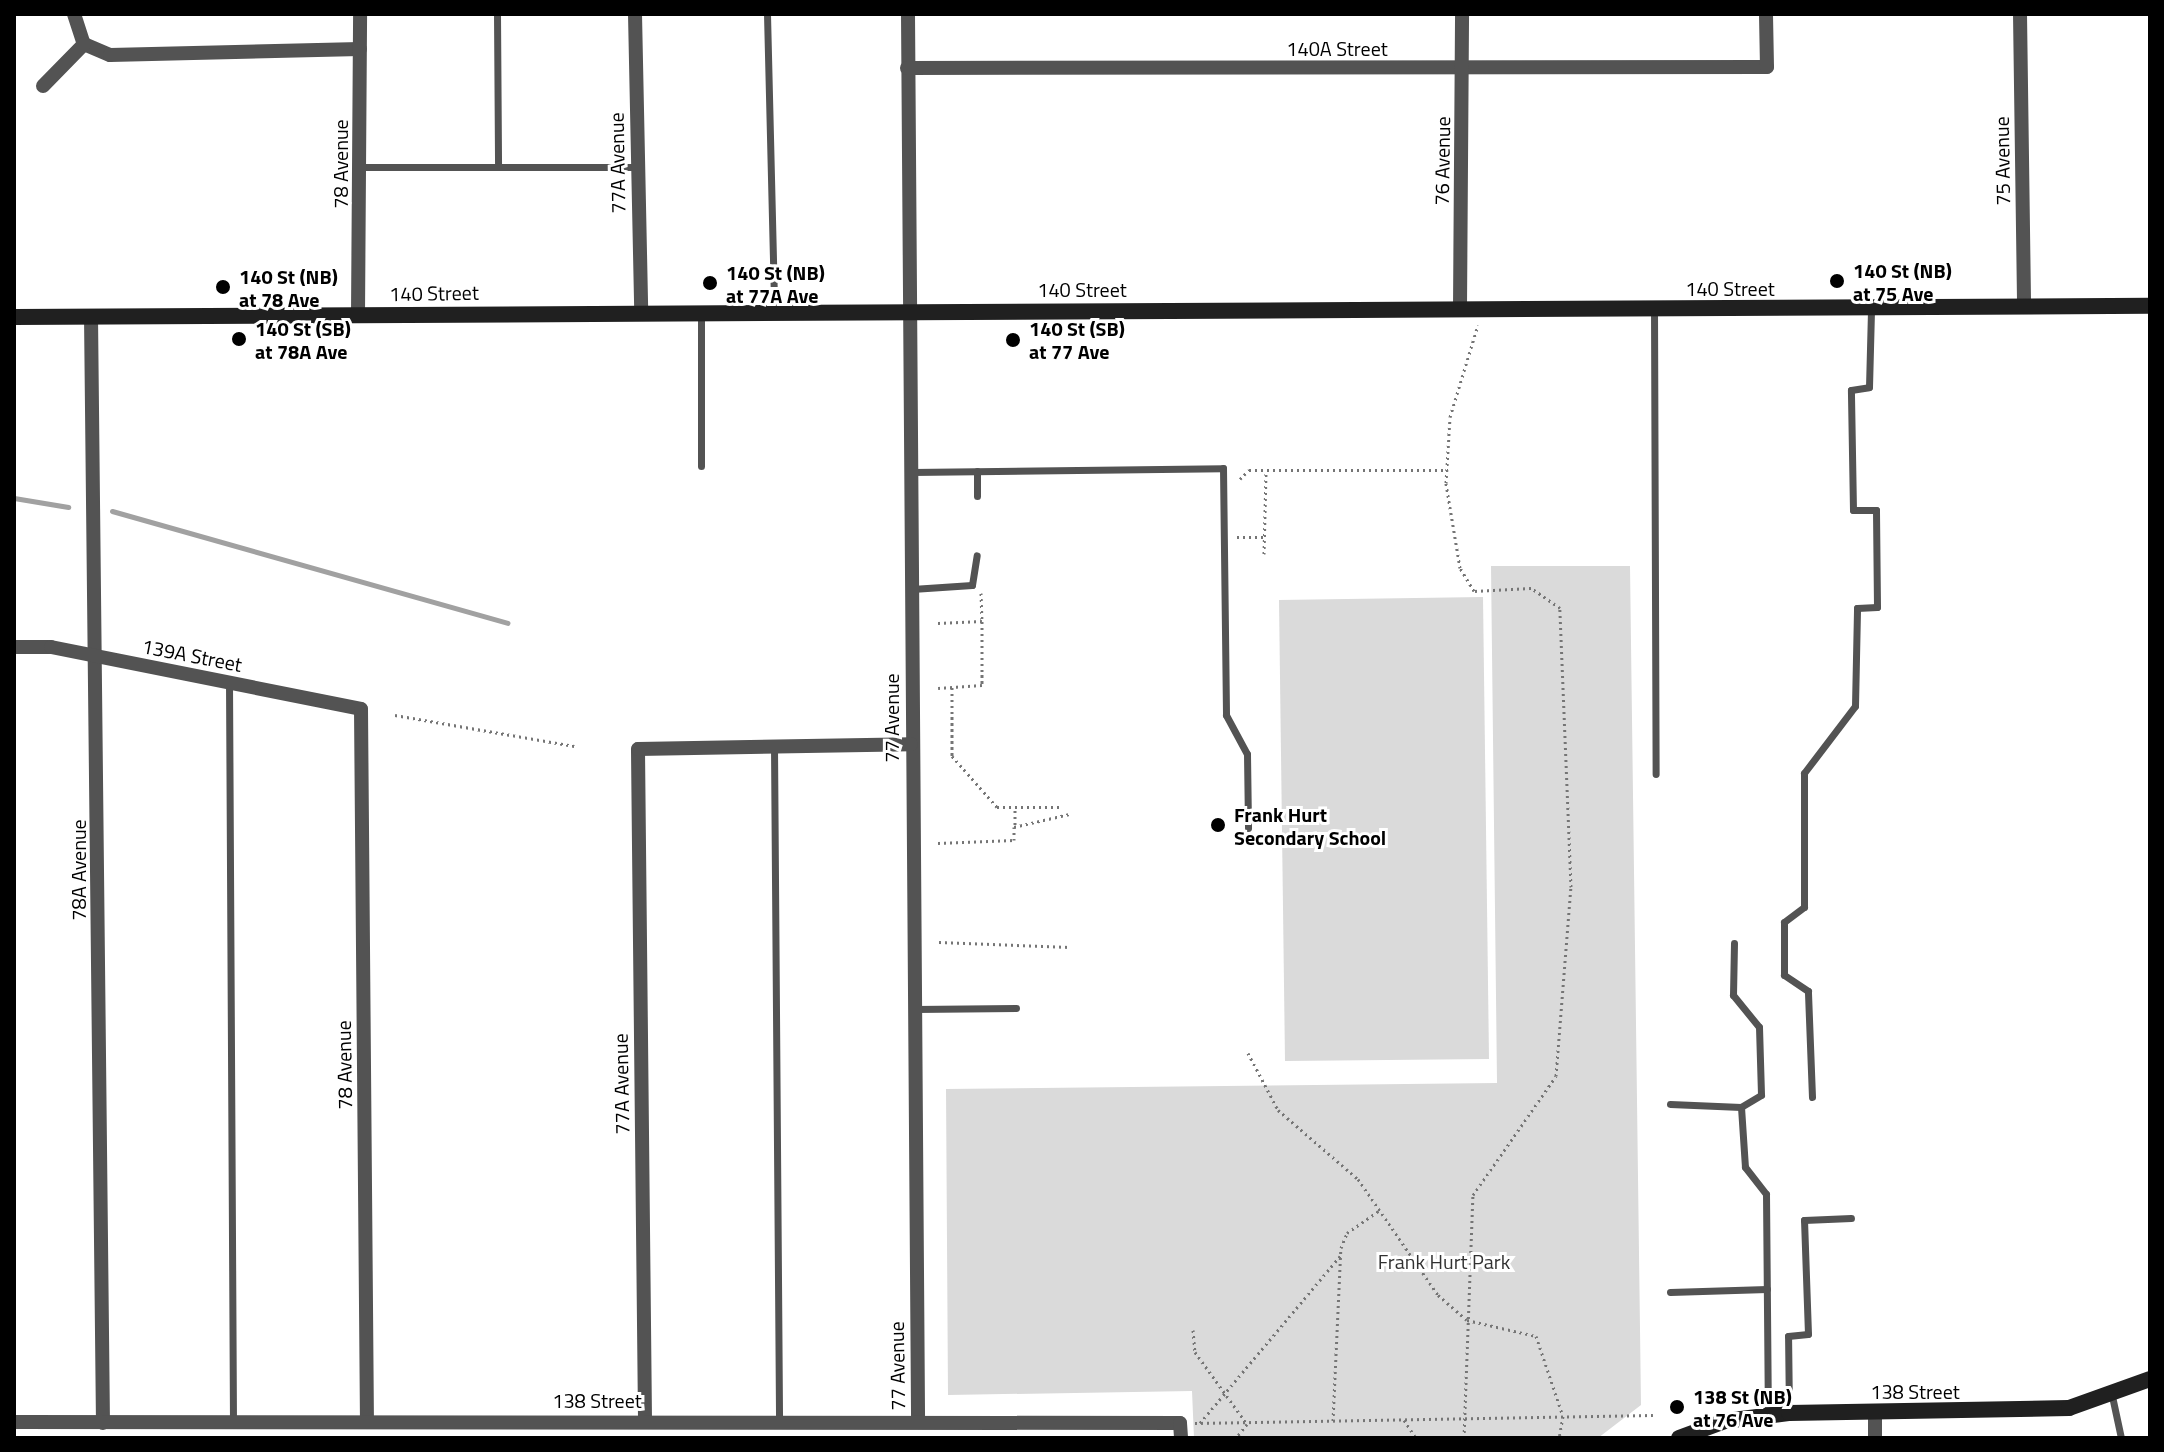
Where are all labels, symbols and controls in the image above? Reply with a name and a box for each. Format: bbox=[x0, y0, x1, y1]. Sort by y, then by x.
street label: 140A Street bbox=[1286, 36, 1388, 60]
street label: 77A Avenue bbox=[604, 112, 630, 214]
street label: 76 Avenue bbox=[1429, 116, 1455, 206]
street label: 75 Avenue bbox=[1989, 116, 2015, 206]
street label: 78 Avenue bbox=[328, 119, 352, 209]
place label: 140 St (NB) at 75 Ave bbox=[1853, 258, 1952, 305]
place label: 140 St (NB) at 77A Ave bbox=[726, 260, 825, 307]
place label: 140 St (NB) at 78 Ave bbox=[239, 264, 338, 311]
marker: 140 St (NB) at 75 Ave bbox=[1828, 272, 1846, 290]
marker: 140 St (NB) at 77A Ave bbox=[701, 274, 719, 292]
street label: 140 Street bbox=[1685, 276, 1775, 300]
street label: 140 Street bbox=[1037, 277, 1127, 301]
marker: 140 St (NB) at 78 Ave bbox=[214, 278, 232, 296]
street label: 140 Street bbox=[389, 280, 479, 306]
place label: 140 St (SB) at 78A Ave bbox=[255, 316, 351, 363]
place label: 140 St (SB) at 77 Ave bbox=[1029, 316, 1125, 363]
marker: 140 St (SB) at 78A Ave bbox=[230, 330, 248, 348]
marker: 140 St (SB) at 77 Ave bbox=[1004, 331, 1022, 349]
street label: 139A Street bbox=[140, 634, 244, 676]
street label: 77 Avenue bbox=[879, 673, 903, 763]
place label: Frank Hurt Secondary School bbox=[1234, 802, 1386, 849]
marker: Frank Hurt Secondary School bbox=[1209, 816, 1227, 834]
street label: 78A Avenue bbox=[66, 819, 90, 921]
street label: 78 Avenue bbox=[331, 1020, 357, 1110]
street label: 77A Avenue bbox=[608, 1033, 634, 1135]
park label: Frank Hurt Park bbox=[1378, 1249, 1510, 1273]
street label: 77 Avenue bbox=[884, 1321, 910, 1411]
street label: 138 Street bbox=[1870, 1379, 1960, 1403]
place label: 138 St (NB) at 76 Ave bbox=[1693, 1384, 1792, 1431]
street label: 138 Street bbox=[552, 1388, 642, 1412]
marker: 138 St (NB) at 76 Ave bbox=[1668, 1398, 1686, 1416]

